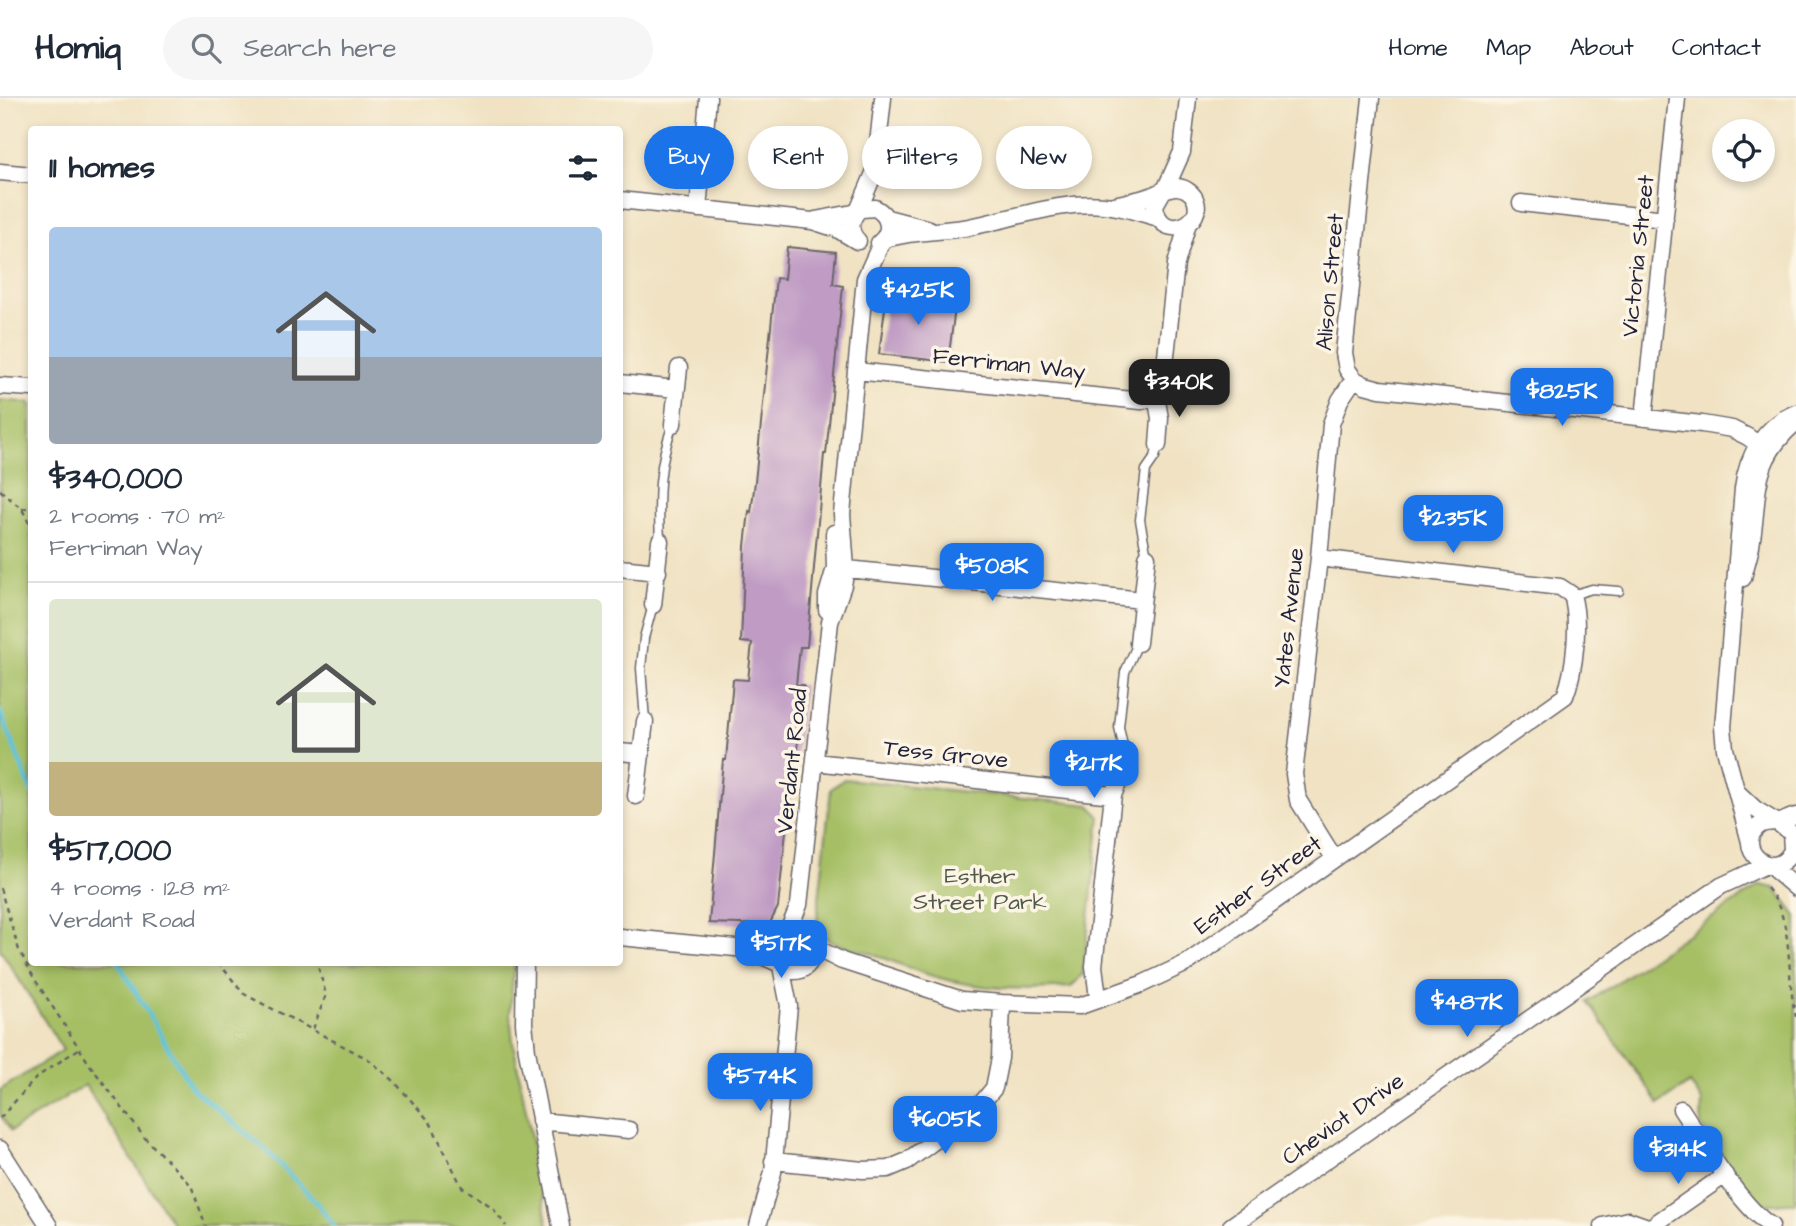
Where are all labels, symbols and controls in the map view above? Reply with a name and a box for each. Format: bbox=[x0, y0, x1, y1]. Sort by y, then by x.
search box bbox=[163, 17, 653, 80]
text: Homiq bbox=[35, 25, 121, 71]
icon: search bbox=[187, 29, 225, 67]
text: Search here bbox=[243, 30, 397, 66]
text: Home bbox=[1388, 31, 1448, 65]
text: Map bbox=[1486, 31, 1531, 65]
text: About bbox=[1569, 31, 1634, 65]
text: Contact bbox=[1672, 31, 1761, 65]
map controls bbox=[1712, 119, 1775, 182]
button: locate bbox=[1712, 119, 1775, 182]
chip: Buy bbox=[644, 126, 734, 189]
chip: Rent bbox=[748, 126, 848, 189]
chip: Filters bbox=[862, 126, 982, 189]
chip: New bbox=[996, 126, 1092, 189]
text: 11 homes bbox=[49, 147, 155, 189]
icon: filters bbox=[564, 149, 602, 187]
street label: Victoria Street bbox=[1614, 173, 1662, 339]
street label: Alison Street bbox=[1308, 211, 1352, 352]
pin: $425K bbox=[869, 268, 967, 327]
icon: home bbox=[263, 273, 389, 399]
text: $425K bbox=[882, 274, 954, 306]
street label: Ferriman Way bbox=[931, 340, 1087, 389]
pin: $340K bbox=[1130, 360, 1228, 419]
text: $340K bbox=[1145, 366, 1213, 398]
pin: $825K bbox=[1513, 368, 1611, 428]
text: $825K bbox=[1526, 375, 1598, 407]
text: $340,000 bbox=[49, 458, 182, 500]
pin: $235K bbox=[1404, 496, 1502, 555]
text: 2 rooms · 70 m² bbox=[49, 500, 225, 532]
text: $235K bbox=[1419, 502, 1487, 534]
text: Ferriman Way bbox=[49, 532, 203, 564]
pin: $508K bbox=[943, 544, 1041, 603]
street label: Yates Avenue bbox=[1266, 546, 1312, 690]
text: $508K bbox=[956, 550, 1028, 582]
icon: home bbox=[263, 645, 389, 771]
street label: Verdant Road bbox=[768, 687, 816, 835]
street label: Tess Grove bbox=[882, 732, 1010, 776]
pin: $217K bbox=[1045, 740, 1143, 800]
text: $217K bbox=[1066, 747, 1122, 779]
street label: Esther Street bbox=[1187, 827, 1329, 942]
text: $517,000 bbox=[49, 830, 171, 872]
park label: Esther Street Park bbox=[913, 860, 1047, 918]
text: 4 rooms · 128 m² bbox=[49, 872, 230, 904]
text: Verdant Road bbox=[49, 904, 195, 936]
pin: $517K bbox=[732, 920, 830, 980]
text: $517K bbox=[751, 927, 811, 959]
pin: $487K bbox=[1418, 979, 1516, 1039]
text: $487K bbox=[1431, 986, 1503, 1018]
pin: $574K bbox=[711, 1054, 809, 1113]
text: $574K bbox=[724, 1060, 796, 1092]
street label: Cheviot Drive bbox=[1275, 1065, 1411, 1173]
pin: $605K bbox=[896, 1096, 994, 1156]
text: $605K bbox=[909, 1103, 981, 1135]
pin: $314K bbox=[1629, 1126, 1727, 1186]
text: $314K bbox=[1649, 1133, 1707, 1165]

